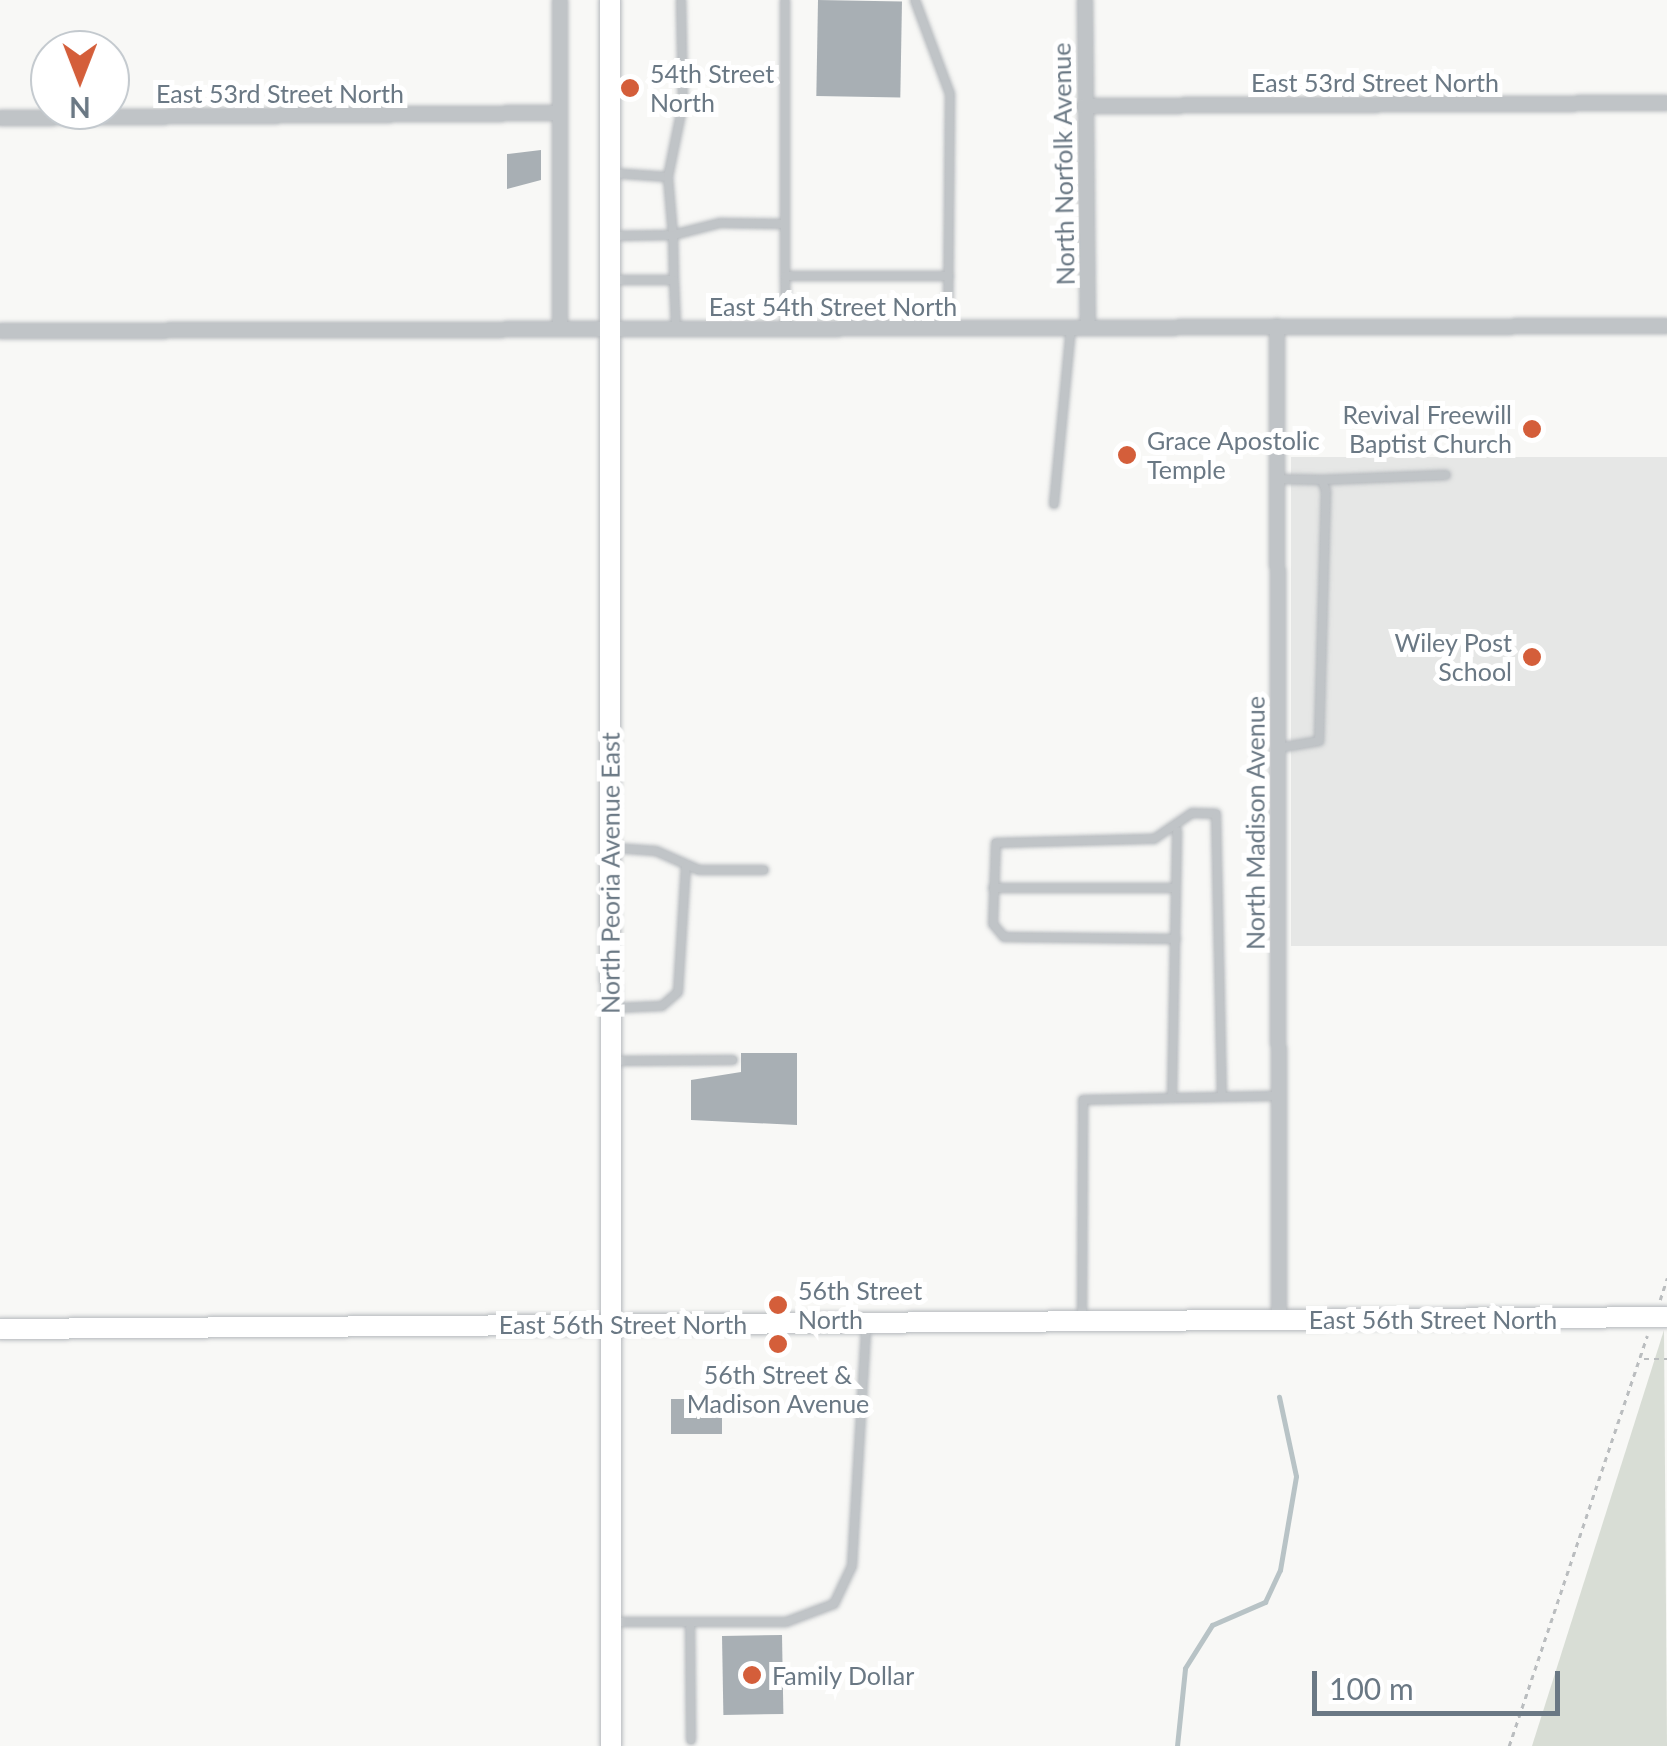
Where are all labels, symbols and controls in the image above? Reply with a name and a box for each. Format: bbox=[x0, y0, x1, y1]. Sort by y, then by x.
north arrow bbox=[30, 30, 130, 130]
street label: North Norfolk Avenue bbox=[1046, 42, 1080, 286]
place label: 54th Street North bbox=[650, 59, 774, 118]
street label: East 53rd Street North bbox=[1251, 67, 1499, 97]
marker: 54th Street North bbox=[619, 77, 641, 99]
street label: East 53rd Street North bbox=[156, 78, 404, 108]
text: N bbox=[69, 91, 91, 125]
street label: East 54th Street North bbox=[709, 291, 957, 321]
place label: Revival Freewill Baptist Church bbox=[1343, 400, 1512, 459]
marker: Revival Freewill Baptist Church bbox=[1521, 418, 1543, 440]
place label: Grace Apostolic Temple bbox=[1147, 426, 1320, 485]
marker: Grace Apostolic Temple bbox=[1116, 444, 1138, 466]
place label: Wiley Post School bbox=[1394, 628, 1512, 687]
marker: Wiley Post School bbox=[1521, 646, 1543, 668]
street label: North Madison Avenue bbox=[1240, 696, 1270, 950]
street label: North Peoria Avenue East bbox=[595, 732, 625, 1014]
place label: 56th Street North bbox=[798, 1276, 922, 1335]
marker: 56th Street North bbox=[767, 1294, 789, 1316]
street label: East 56th Street North bbox=[1309, 1304, 1557, 1334]
street label: East 56th Street North bbox=[499, 1309, 747, 1339]
marker: 56th Street & Madison Avenue bbox=[767, 1333, 789, 1355]
place label: 56th Street & Madison Avenue bbox=[686, 1360, 870, 1419]
scale bar bbox=[1317, 1651, 1564, 1713]
place label: Family Dollar bbox=[772, 1660, 915, 1690]
marker: Family Dollar bbox=[741, 1664, 763, 1686]
text: 100 m bbox=[1329, 1670, 1414, 1706]

